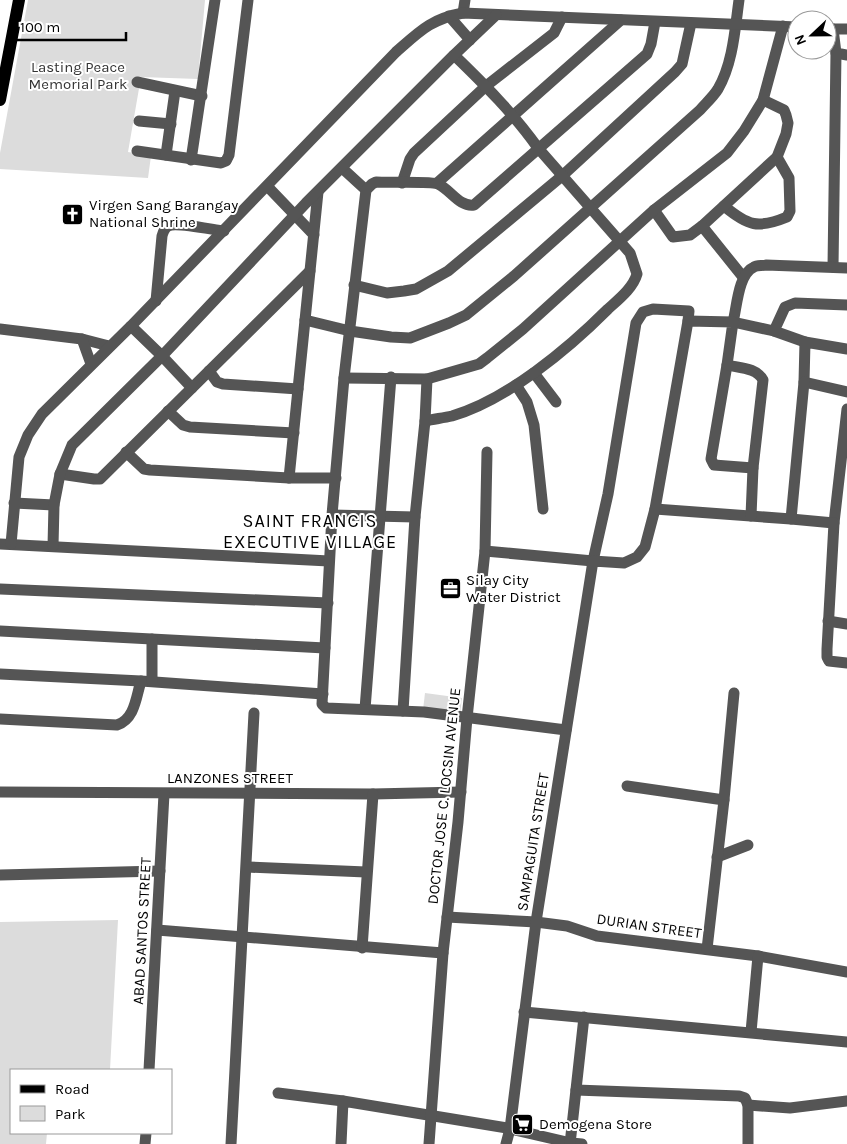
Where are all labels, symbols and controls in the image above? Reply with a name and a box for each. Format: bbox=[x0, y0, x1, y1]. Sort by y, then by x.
scale bar bbox=[12, 10, 126, 42]
north arrow bbox=[787, 10, 837, 60]
text: 100 m bbox=[20, 18, 60, 36]
text: N bbox=[791, 32, 810, 48]
park label: Lasting Peace Memorial Park bbox=[29, 58, 127, 93]
place label: Virgen Sang Barangay National Shrine bbox=[89, 196, 238, 231]
church icon: Virgen Sang Barangay National Shrine bbox=[61, 202, 85, 226]
district label: SAINT FRANCIS EXECUTIVE VILLAGE bbox=[223, 510, 397, 553]
place label: Silay City Water District bbox=[466, 571, 561, 606]
office icon: Silay City Water District bbox=[438, 577, 462, 601]
street label: DOCTOR JOSE C. LOCSIN AVENUE bbox=[424, 687, 464, 905]
street label: LANZONES STREET bbox=[167, 769, 293, 787]
street label: SAMPAGUITA STREET bbox=[513, 771, 553, 912]
street label: ABAD SANTOS STREET bbox=[129, 856, 155, 1005]
street label: DURIAN STREET bbox=[595, 910, 703, 942]
legend bbox=[10, 1069, 172, 1134]
text: Road bbox=[55, 1080, 90, 1098]
text: Park bbox=[55, 1105, 85, 1123]
supermarket icon: Demogena Store bbox=[511, 1112, 535, 1136]
place label: Demogena Store bbox=[539, 1115, 652, 1133]

